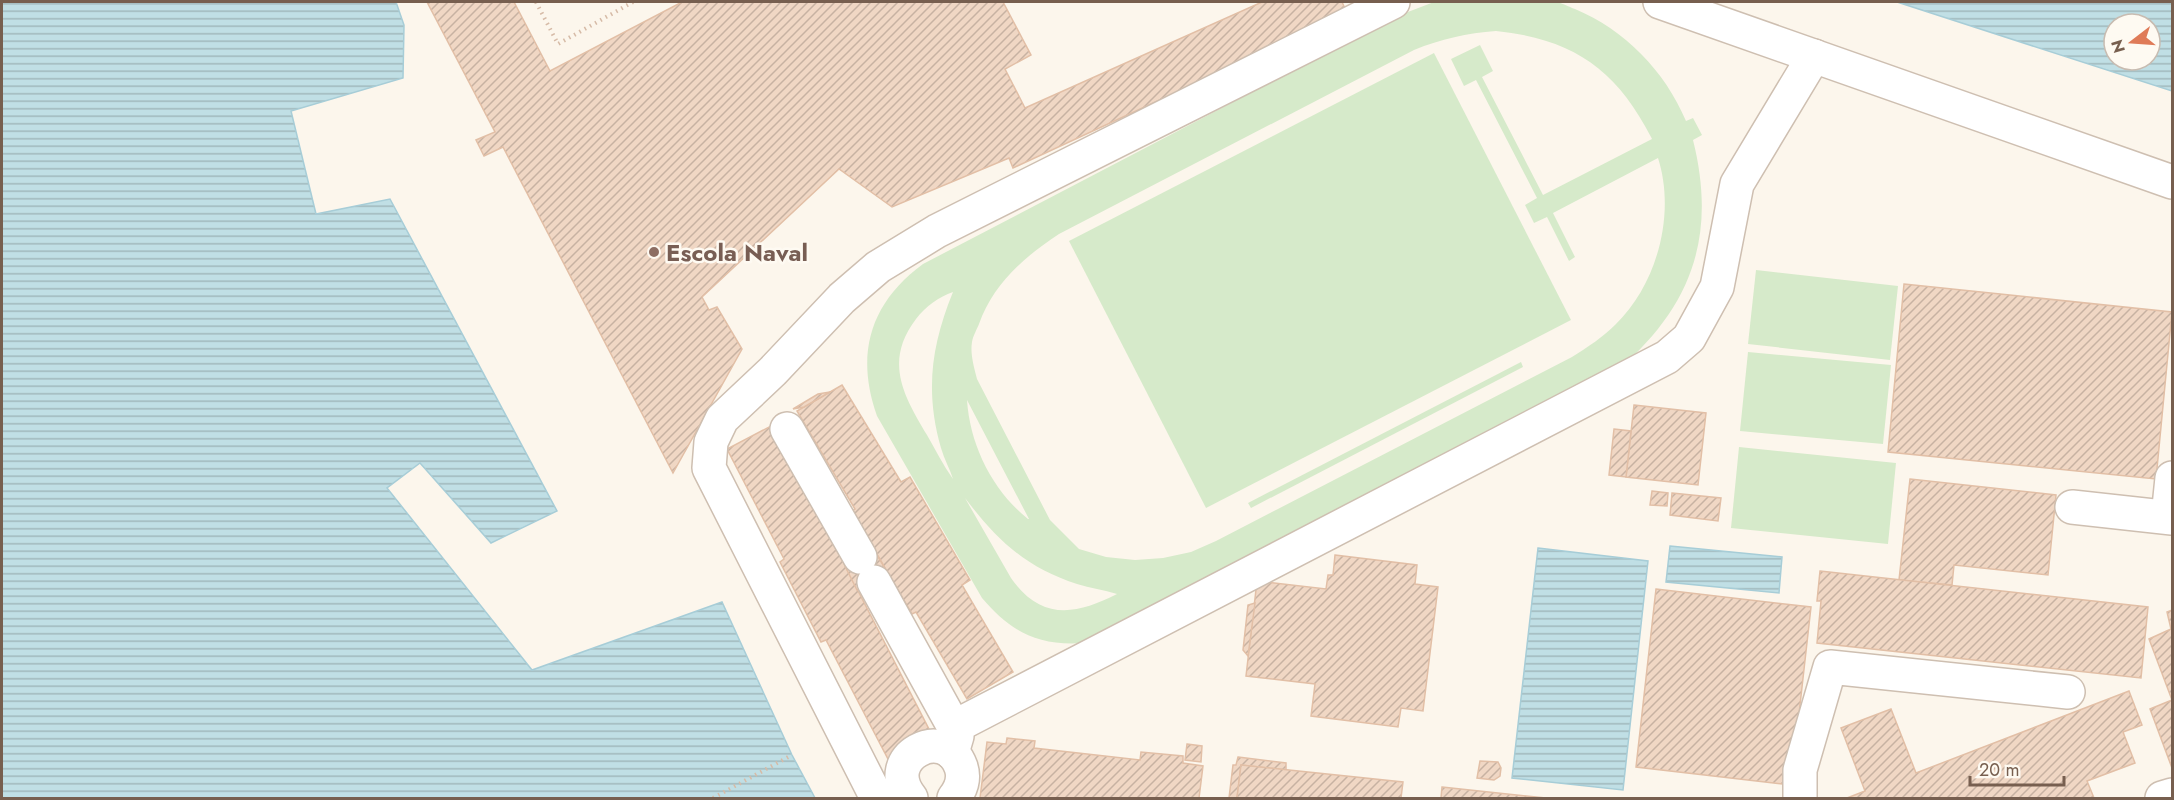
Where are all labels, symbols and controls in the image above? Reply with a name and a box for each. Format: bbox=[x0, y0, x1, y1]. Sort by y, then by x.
north arrow bbox=[2102, 12, 2162, 72]
text: N bbox=[2105, 37, 2131, 56]
place label: Escola Naval bbox=[666, 235, 808, 270]
marker: Escola Naval bbox=[647, 245, 661, 259]
scale bar bbox=[1970, 749, 2064, 787]
text: 20 m bbox=[1979, 757, 2019, 783]

